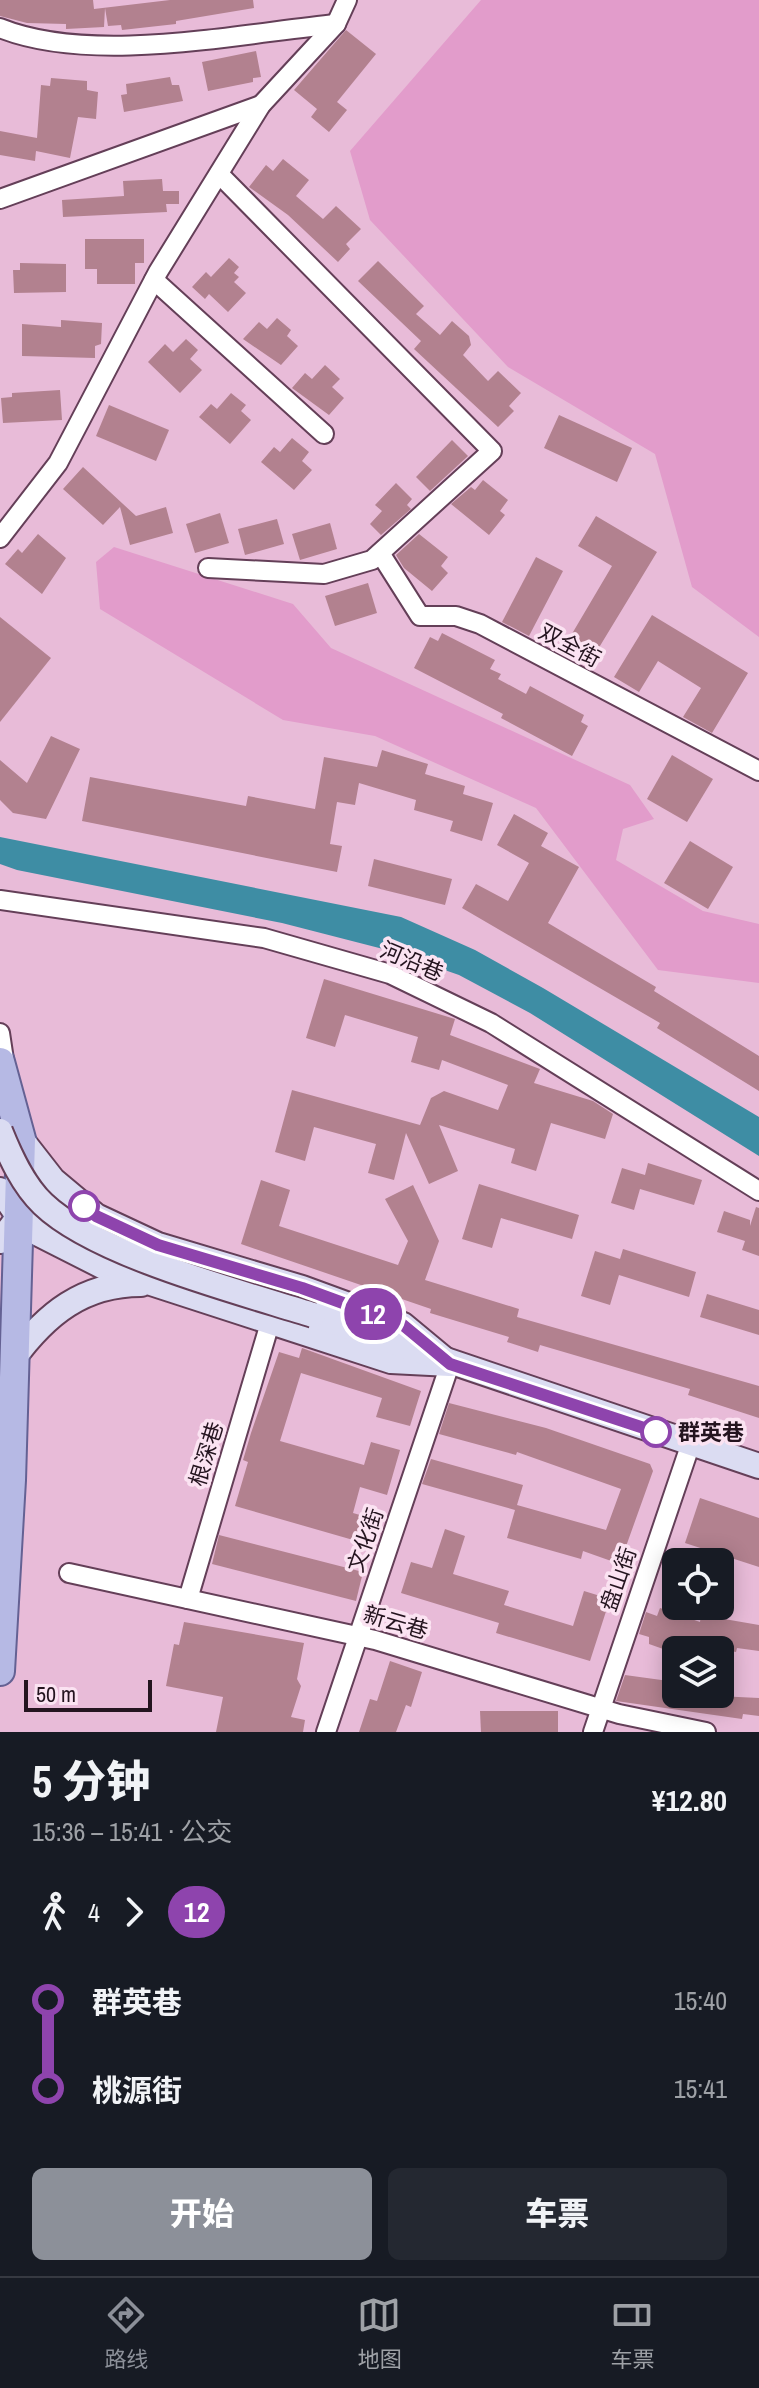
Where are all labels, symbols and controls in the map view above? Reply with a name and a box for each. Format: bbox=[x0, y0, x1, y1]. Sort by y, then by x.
street label: 双全街 bbox=[534, 616, 606, 674]
street label: 河沿巷 bbox=[376, 934, 448, 988]
unlabelled marker bbox=[69, 1191, 99, 1221]
line badge: 12 bbox=[337, 1288, 409, 1340]
text: 12 bbox=[360, 1295, 386, 1333]
marker: 群英巷 bbox=[641, 1417, 671, 1447]
place label: 群英巷 bbox=[678, 1417, 744, 1447]
street label: 根深巷 bbox=[182, 1418, 230, 1490]
street label: 文化街 bbox=[340, 1504, 390, 1576]
street label: 盘山街 bbox=[593, 1543, 643, 1615]
map controls bbox=[662, 1548, 734, 1708]
button: locate bbox=[662, 1548, 734, 1620]
street label: 新云巷 bbox=[360, 1598, 432, 1646]
button: layers bbox=[662, 1636, 734, 1708]
scale bar bbox=[24, 1676, 152, 1712]
text: 50 m bbox=[36, 1679, 76, 1709]
text: 5 分钟 bbox=[32, 1751, 150, 1811]
text: ¥12.80 bbox=[652, 1780, 727, 1820]
text: 15:36 – 15:41 · 公交 bbox=[32, 1814, 232, 1849]
icon: walk bbox=[32, 1890, 76, 1934]
icon: forward bbox=[112, 1890, 156, 1934]
text: 12 bbox=[184, 1893, 209, 1931]
text: 4 bbox=[88, 1895, 100, 1930]
text: 群英巷 bbox=[92, 1982, 182, 2022]
text: 15:40 bbox=[674, 1983, 727, 2018]
text: 桃源街 bbox=[92, 2070, 182, 2110]
text: 15:41 bbox=[674, 2071, 727, 2106]
button: 开始 bbox=[32, 2168, 372, 2260]
button: 车票 bbox=[388, 2168, 727, 2260]
tab: 路线 bbox=[104, 2293, 149, 2374]
tab: 地图 bbox=[357, 2293, 402, 2374]
tab: 车票 bbox=[610, 2293, 655, 2374]

